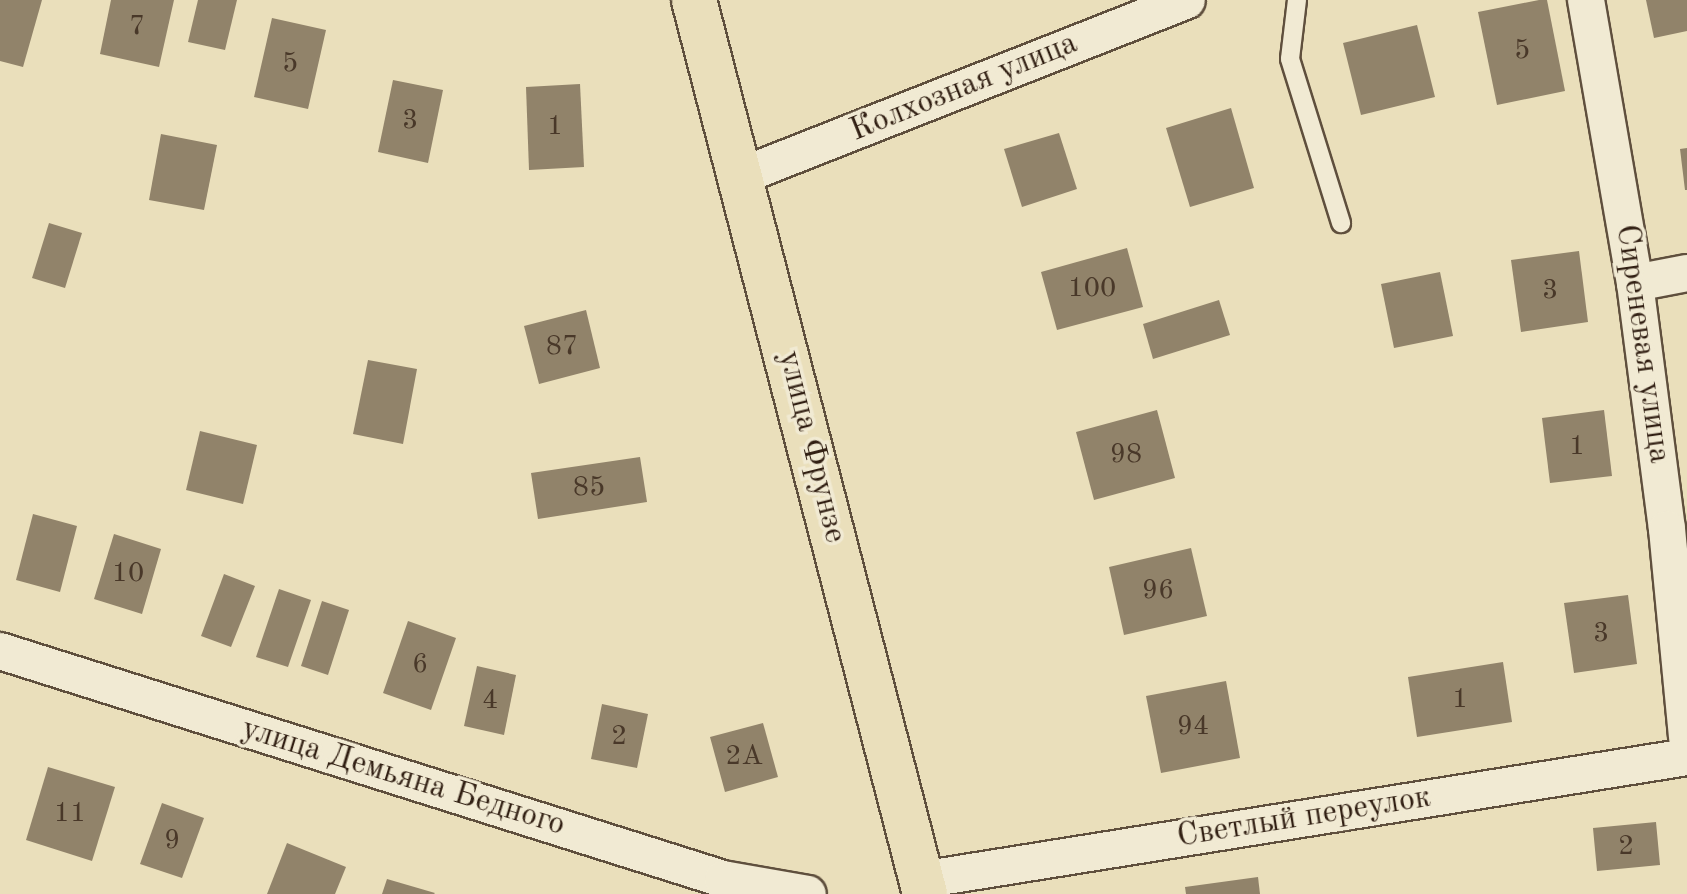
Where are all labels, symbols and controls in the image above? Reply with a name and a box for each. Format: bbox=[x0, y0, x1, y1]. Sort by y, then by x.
house number: 7 bbox=[129, 10, 145, 44]
street label: Колхозная улица bbox=[845, 25, 1083, 151]
house number: 5 bbox=[1514, 34, 1530, 68]
house number: 5 bbox=[282, 47, 298, 81]
house number: 3 bbox=[402, 104, 418, 138]
house number: 1 bbox=[547, 110, 563, 144]
street label: Сиреневая улица bbox=[1606, 222, 1678, 466]
house number: 100 bbox=[1068, 272, 1116, 306]
house number: 3 bbox=[1542, 274, 1558, 308]
house number: 87 bbox=[546, 330, 578, 364]
street label: улица Фрунзе bbox=[769, 347, 853, 547]
house number: 1 bbox=[1569, 430, 1585, 464]
house number: 98 bbox=[1110, 438, 1142, 472]
house number: 85 bbox=[573, 471, 605, 505]
house number: 10 bbox=[112, 557, 144, 591]
house number: 96 bbox=[1142, 574, 1174, 608]
house number: 3 bbox=[1593, 617, 1609, 651]
house number: 6 bbox=[412, 648, 428, 682]
house number: 1 bbox=[1452, 683, 1468, 717]
house number: 4 bbox=[482, 684, 498, 718]
house number: 94 bbox=[1177, 710, 1209, 744]
street label: улица Демьяна Бедного bbox=[237, 711, 569, 845]
house number: 2 bbox=[611, 720, 627, 754]
house number: 2А bbox=[725, 740, 763, 774]
street label: Светлый переулок bbox=[1174, 779, 1434, 857]
house number: 11 bbox=[54, 797, 86, 831]
house number: 9 bbox=[164, 824, 180, 858]
house number: 2 bbox=[1618, 830, 1634, 864]

